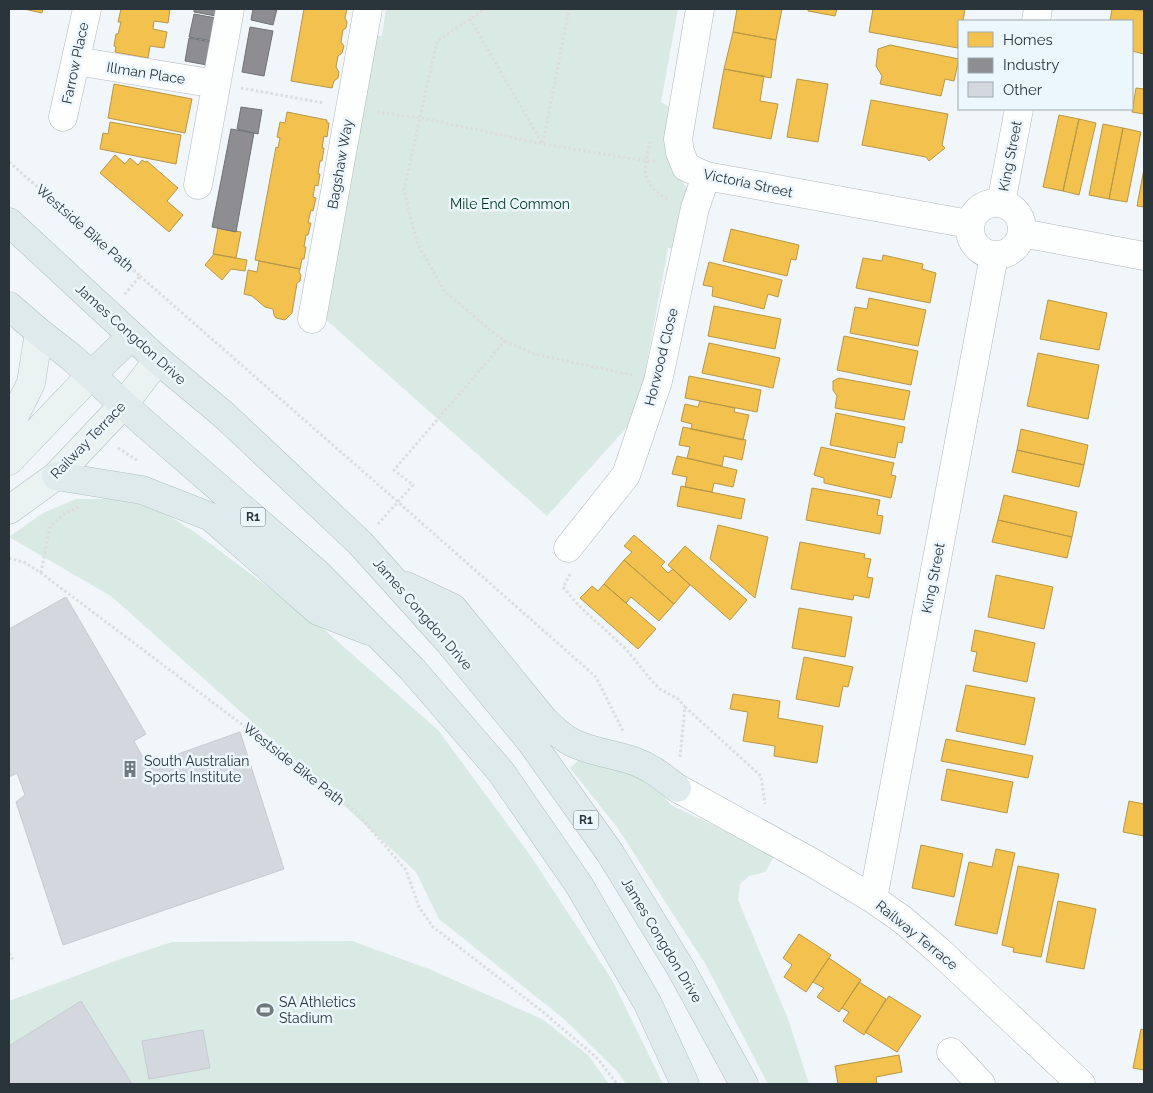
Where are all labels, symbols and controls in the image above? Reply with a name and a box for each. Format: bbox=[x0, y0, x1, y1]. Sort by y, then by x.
legend bbox=[958, 20, 1133, 110]
street label: Farrow Place bbox=[59, 21, 91, 105]
text: Homes bbox=[1003, 31, 1053, 49]
text: Industry bbox=[1003, 56, 1059, 74]
street label: Illman Place bbox=[106, 59, 186, 87]
text: Other bbox=[1003, 81, 1043, 99]
street label: Bagshaw Way bbox=[324, 117, 356, 210]
street label: King Street bbox=[995, 119, 1025, 193]
street label: Victoria Street bbox=[702, 166, 795, 200]
street label: Westside Bike Path bbox=[33, 181, 137, 275]
park label: Mile End Common bbox=[450, 196, 570, 212]
street label: James Congdon Drive bbox=[73, 280, 189, 388]
street label: Horwood Close bbox=[641, 306, 681, 408]
street label: Railway Terrace bbox=[47, 398, 129, 482]
road number: R1 bbox=[240, 508, 266, 526]
street label: King Street bbox=[918, 541, 948, 615]
street label: James Congdon Drive bbox=[370, 555, 476, 673]
street label: Westside Bike Path bbox=[240, 720, 348, 808]
place label: South Australian Sports Institute bbox=[144, 753, 249, 785]
building icon: South Australian Sports Institute bbox=[120, 759, 140, 779]
road number: R1 bbox=[574, 810, 598, 830]
street label: James Congdon Drive bbox=[618, 875, 706, 1005]
street label: Railway Terrace bbox=[873, 897, 961, 973]
place label: SA Athletics Stadium bbox=[279, 994, 356, 1026]
sports icon: SA Athletics Stadium bbox=[255, 1000, 275, 1020]

